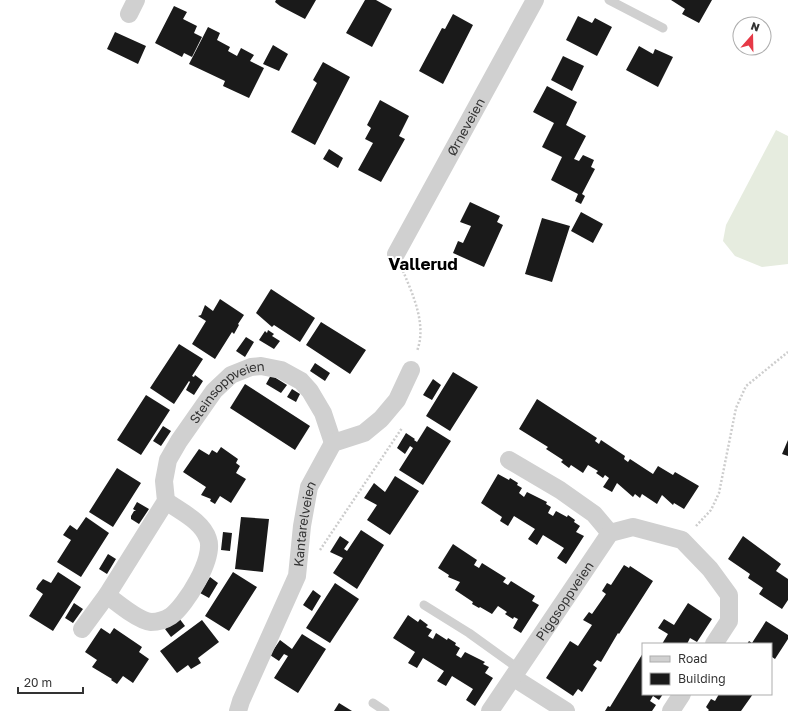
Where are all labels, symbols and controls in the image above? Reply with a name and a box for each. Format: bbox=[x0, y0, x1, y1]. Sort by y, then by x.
north arrow bbox=[732, 16, 772, 56]
text: N bbox=[749, 19, 762, 34]
street label: Ørneveien bbox=[443, 95, 488, 159]
district label: Vallerud bbox=[388, 253, 458, 274]
street label: Steinsoppveien bbox=[186, 358, 265, 427]
street label: Kantarelveien bbox=[290, 478, 319, 568]
street label: Piggsoppveien bbox=[532, 558, 597, 643]
legend bbox=[642, 643, 772, 695]
text: Road bbox=[678, 651, 707, 666]
scale bar bbox=[18, 669, 83, 695]
text: Building bbox=[678, 671, 726, 686]
text: 20 m bbox=[24, 675, 52, 690]

